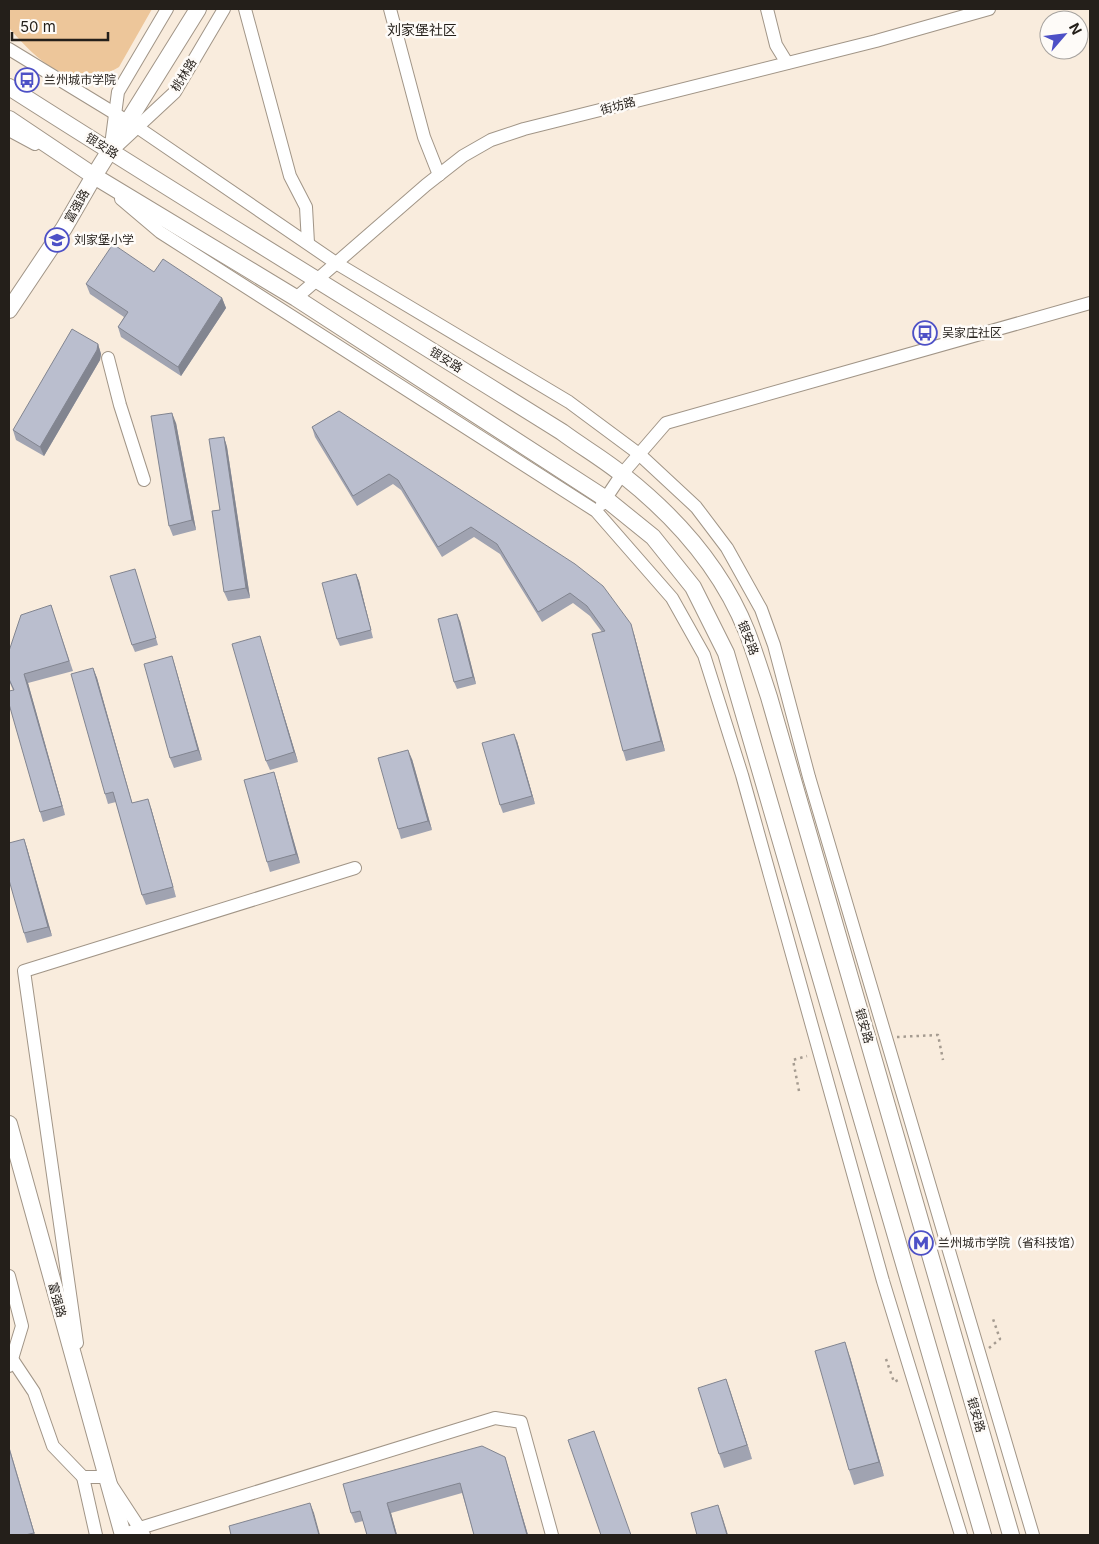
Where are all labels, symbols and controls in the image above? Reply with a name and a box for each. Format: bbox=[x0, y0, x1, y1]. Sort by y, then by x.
scale bar bbox=[12, 10, 109, 42]
north arrow bbox=[1039, 10, 1089, 60]
text: 50 m bbox=[20, 17, 56, 36]
text: N bbox=[1066, 20, 1086, 37]
district label: 刘家堡社区 bbox=[387, 21, 457, 38]
street label: 桃林路 bbox=[168, 55, 199, 94]
bus stop icon: 兰州城市学院 bbox=[14, 67, 40, 93]
place label: 兰州城市学院 bbox=[44, 72, 116, 87]
street label: 街坊路 bbox=[599, 94, 637, 117]
street label: 银安路 bbox=[83, 130, 122, 161]
street label: 富强路 bbox=[61, 186, 92, 225]
school or university icon: 刘家堡小学 bbox=[44, 227, 70, 253]
place label: 刘家堡小学 bbox=[74, 232, 134, 247]
bus stop icon: 吴家庄社区 bbox=[912, 320, 938, 346]
place label: 吴家庄社区 bbox=[942, 325, 1002, 340]
street label: 银安路 bbox=[427, 344, 466, 375]
street label: 银安路 bbox=[735, 618, 762, 657]
street label: 银安路 bbox=[852, 1006, 877, 1045]
metro station icon: 兰州城市学院（省科技馆） bbox=[908, 1230, 934, 1256]
place label: 兰州城市学院（省科技馆） bbox=[938, 1235, 1082, 1250]
street label: 富强路 bbox=[46, 1281, 69, 1319]
street label: 银安路 bbox=[964, 1395, 989, 1434]

